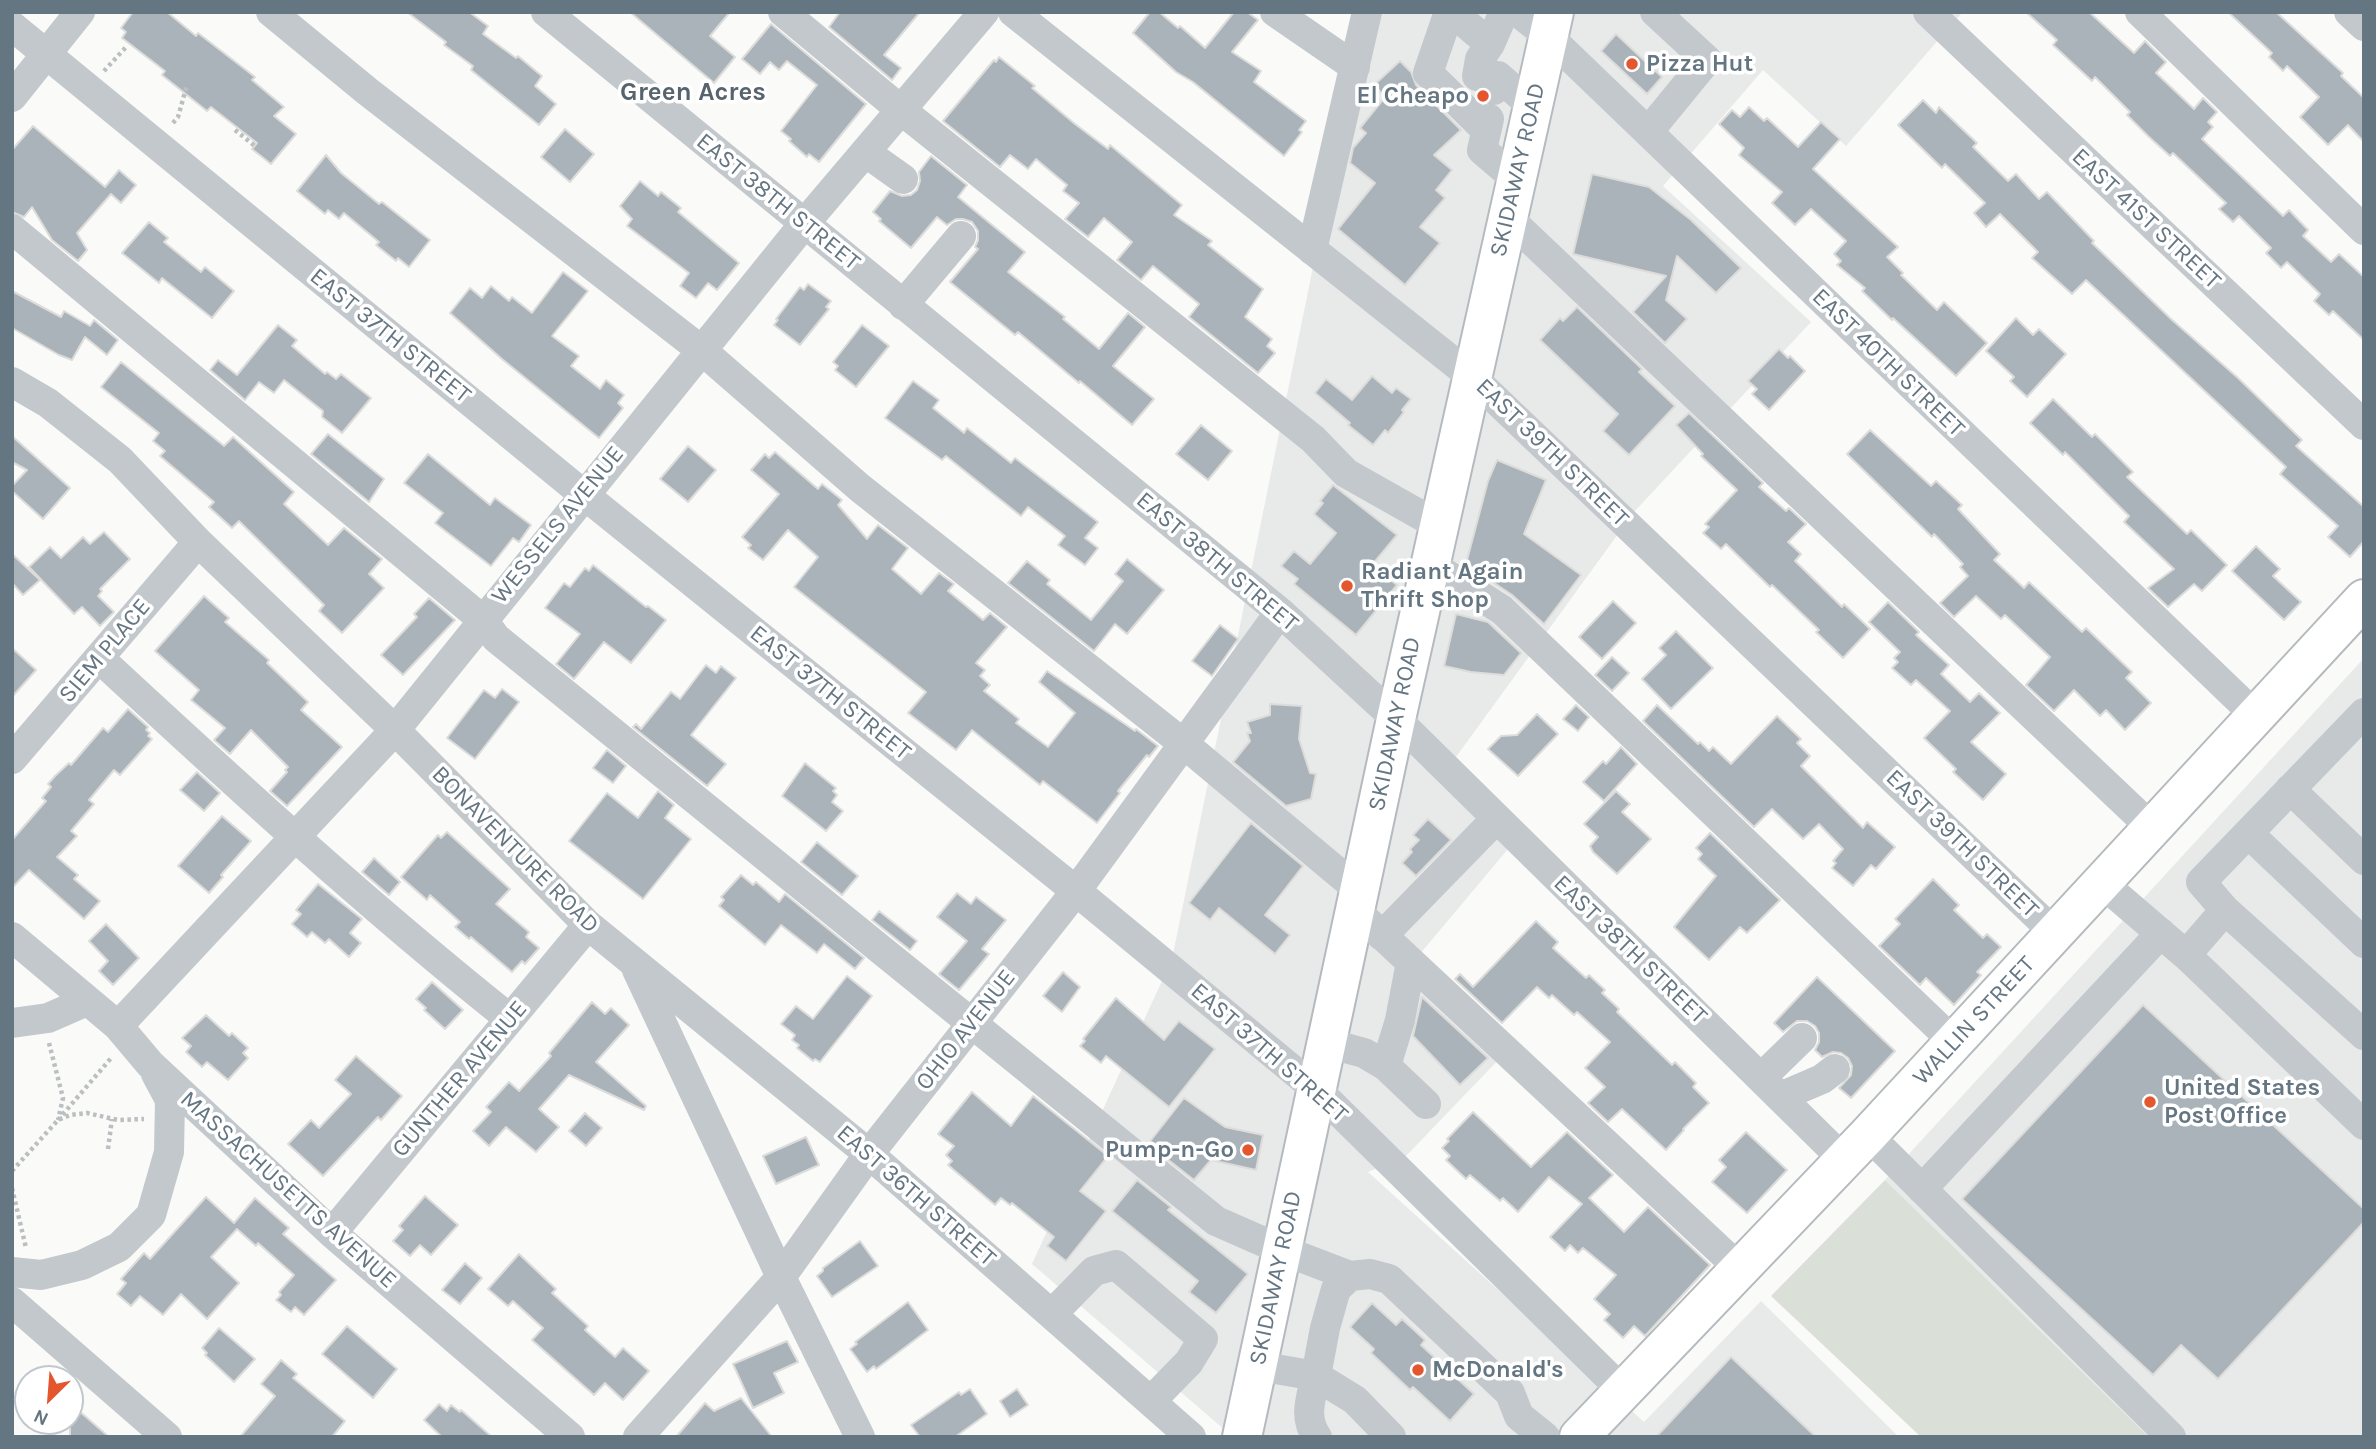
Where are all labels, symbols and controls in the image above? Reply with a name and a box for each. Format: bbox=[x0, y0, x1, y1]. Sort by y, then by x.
place label: Pizza Hut bbox=[1646, 50, 1753, 78]
marker: Pizza Hut bbox=[1624, 56, 1640, 72]
district label: Green Acres bbox=[620, 77, 766, 109]
street label: SKIDAWAY ROAD bbox=[1484, 80, 1552, 260]
place label: El Cheapo bbox=[1356, 82, 1469, 110]
marker: El Cheapo bbox=[1475, 88, 1491, 104]
street label: EAST 38TH STREET bbox=[690, 127, 866, 277]
street label: EAST 41ST STREET bbox=[2066, 143, 2226, 295]
street label: EAST 37TH STREET bbox=[304, 262, 476, 410]
street label: EAST 40TH STREET bbox=[1806, 283, 1970, 443]
street label: EAST 39TH STREET bbox=[1470, 373, 1634, 533]
street label: WESSELS AVENUE bbox=[486, 440, 630, 610]
street label: EAST 38TH STREET bbox=[1130, 486, 1304, 638]
place label: Radiant Again Thrift Shop bbox=[1361, 558, 1523, 614]
marker: Radiant Again Thrift Shop bbox=[1339, 578, 1355, 594]
street label: SIEM PLACE bbox=[53, 593, 157, 709]
street label: EAST 37TH STREET bbox=[744, 619, 916, 767]
street label: SKIDAWAY ROAD bbox=[1362, 634, 1428, 814]
street label: BONAVENTURE ROAD bbox=[425, 760, 605, 940]
street label: EAST 39TH STREET bbox=[1880, 764, 2044, 924]
street label: EAST 38TH STREET bbox=[1547, 869, 1713, 1031]
street label: WALLIN STREET bbox=[1907, 950, 2041, 1092]
street label: OHIO AVENUE bbox=[910, 964, 1022, 1096]
street label: EAST 37TH STREET bbox=[1184, 977, 1354, 1129]
street label: GUNTHER AVENUE bbox=[386, 995, 534, 1163]
place label: United States Post Office bbox=[2164, 1074, 2320, 1130]
street label: MASSACHUSETTS AVENUE bbox=[174, 1085, 402, 1295]
marker: United States Post Office bbox=[2142, 1094, 2158, 1110]
street label: EAST 36TH STREET bbox=[831, 1119, 1001, 1273]
place label: Pump-n-Go bbox=[1105, 1136, 1234, 1164]
marker: Pump-n-Go bbox=[1240, 1142, 1256, 1158]
street label: SKIDAWAY ROAD bbox=[1243, 1188, 1309, 1368]
place label: McDonald's bbox=[1432, 1356, 1564, 1384]
marker: McDonald's bbox=[1410, 1362, 1426, 1378]
north arrow bbox=[14, 1365, 84, 1435]
text: N bbox=[30, 1404, 52, 1430]

